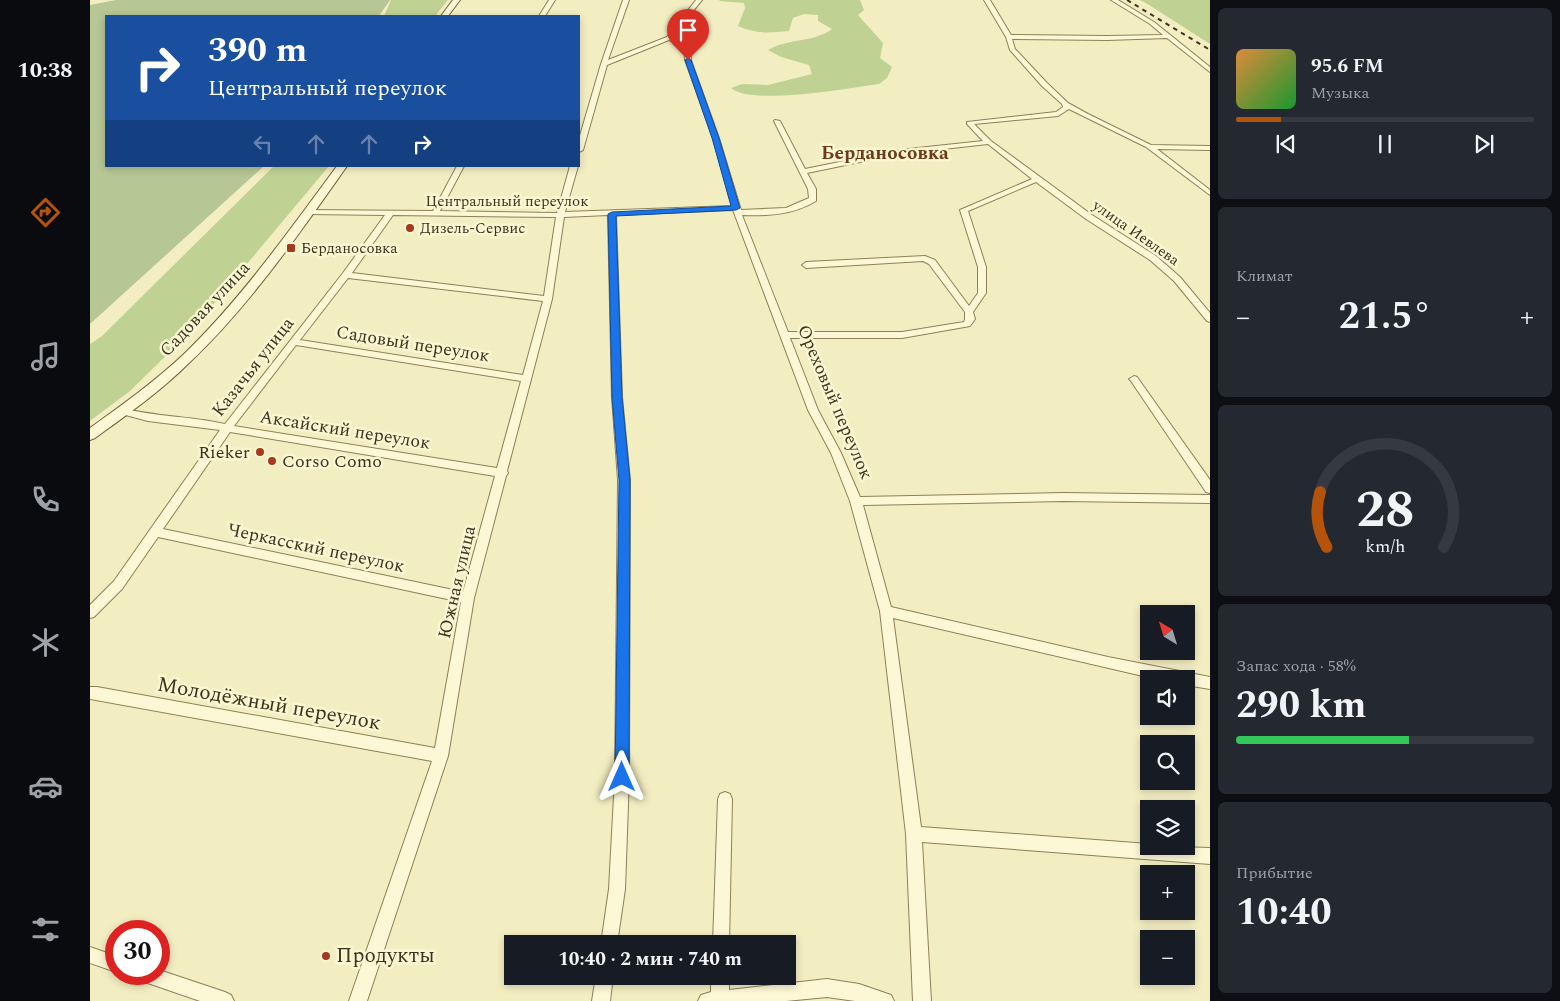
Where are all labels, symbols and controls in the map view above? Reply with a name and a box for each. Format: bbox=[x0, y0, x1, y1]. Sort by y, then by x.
pin bbox=[667, 9, 709, 60]
icon: arrive bbox=[674, 16, 702, 44]
text: 390 m bbox=[208, 24, 307, 77]
icon: right bbox=[125, 35, 190, 100]
text: 95.6 FM bbox=[1311, 52, 1384, 81]
text: 10:38 bbox=[17, 54, 73, 87]
text: Центральный переулок bbox=[208, 72, 447, 105]
text: Музыка bbox=[1311, 81, 1369, 105]
icon: left bbox=[249, 130, 277, 158]
icon: ahead bbox=[302, 130, 330, 158]
icon: ahead bbox=[355, 130, 383, 158]
icon: right bbox=[408, 130, 436, 158]
icon: previous bbox=[1272, 130, 1300, 158]
icon: pause bbox=[1371, 130, 1399, 158]
icon: next bbox=[1470, 130, 1498, 158]
district label: Берданосовка bbox=[821, 139, 949, 168]
street label: Центральный переулок bbox=[425, 190, 589, 213]
street label: улица Иевлева bbox=[1087, 194, 1185, 272]
icon: directions bbox=[28, 195, 63, 230]
place label: Дизель-Сервис bbox=[420, 217, 525, 240]
marker: Дизель-Сервис bbox=[404, 222, 416, 234]
place label: Берданосовка bbox=[301, 237, 398, 260]
marker: Берданосовка bbox=[285, 242, 297, 254]
street label: Садовая улица bbox=[153, 255, 257, 363]
text: Климат bbox=[1236, 264, 1293, 288]
text: 21.5° bbox=[1338, 288, 1432, 346]
text: − bbox=[1236, 296, 1250, 339]
text: + bbox=[1520, 296, 1534, 339]
street label: Казачья улица bbox=[205, 311, 301, 423]
street label: Садовый переулок bbox=[334, 319, 492, 369]
street label: Ореховый переулок bbox=[790, 320, 880, 484]
icon: music bbox=[28, 339, 63, 374]
street label: Аксайский переулок bbox=[258, 403, 432, 457]
place label: Rieker bbox=[198, 439, 250, 466]
marker: Rieker bbox=[254, 446, 266, 458]
place label: Corso Como bbox=[282, 448, 382, 475]
marker: Corso Como bbox=[266, 455, 278, 467]
text: 28 bbox=[1356, 471, 1414, 550]
icon: phone bbox=[28, 482, 63, 517]
street label: Черкасский переулок bbox=[225, 516, 407, 580]
street label: Южная улица bbox=[431, 523, 483, 641]
text: km/h bbox=[1365, 533, 1405, 560]
north arrow bbox=[1140, 605, 1195, 660]
map controls bbox=[1140, 605, 1195, 985]
icon: climate bbox=[28, 625, 63, 660]
text: Запас хода · 58% bbox=[1236, 654, 1356, 678]
street label: Молодёжный переулок bbox=[155, 669, 384, 739]
button: sound bbox=[1140, 670, 1195, 725]
text: 290 km bbox=[1236, 677, 1367, 735]
button: search bbox=[1140, 735, 1195, 790]
position arrow bbox=[595, 750, 647, 802]
icon: car bbox=[28, 769, 63, 804]
button: layers bbox=[1140, 800, 1195, 855]
text: Прибытие bbox=[1236, 861, 1313, 885]
button: + bbox=[1140, 865, 1195, 920]
text: 10:40 bbox=[1236, 884, 1331, 942]
icon: filters bbox=[28, 912, 63, 947]
speed limit sign: 30 bbox=[105, 920, 170, 985]
button: − bbox=[1140, 930, 1195, 985]
place label: Продукты bbox=[336, 940, 435, 972]
text: 10:40 · 2 мин · 740 m bbox=[558, 945, 742, 974]
marker: Продукты bbox=[320, 950, 332, 962]

